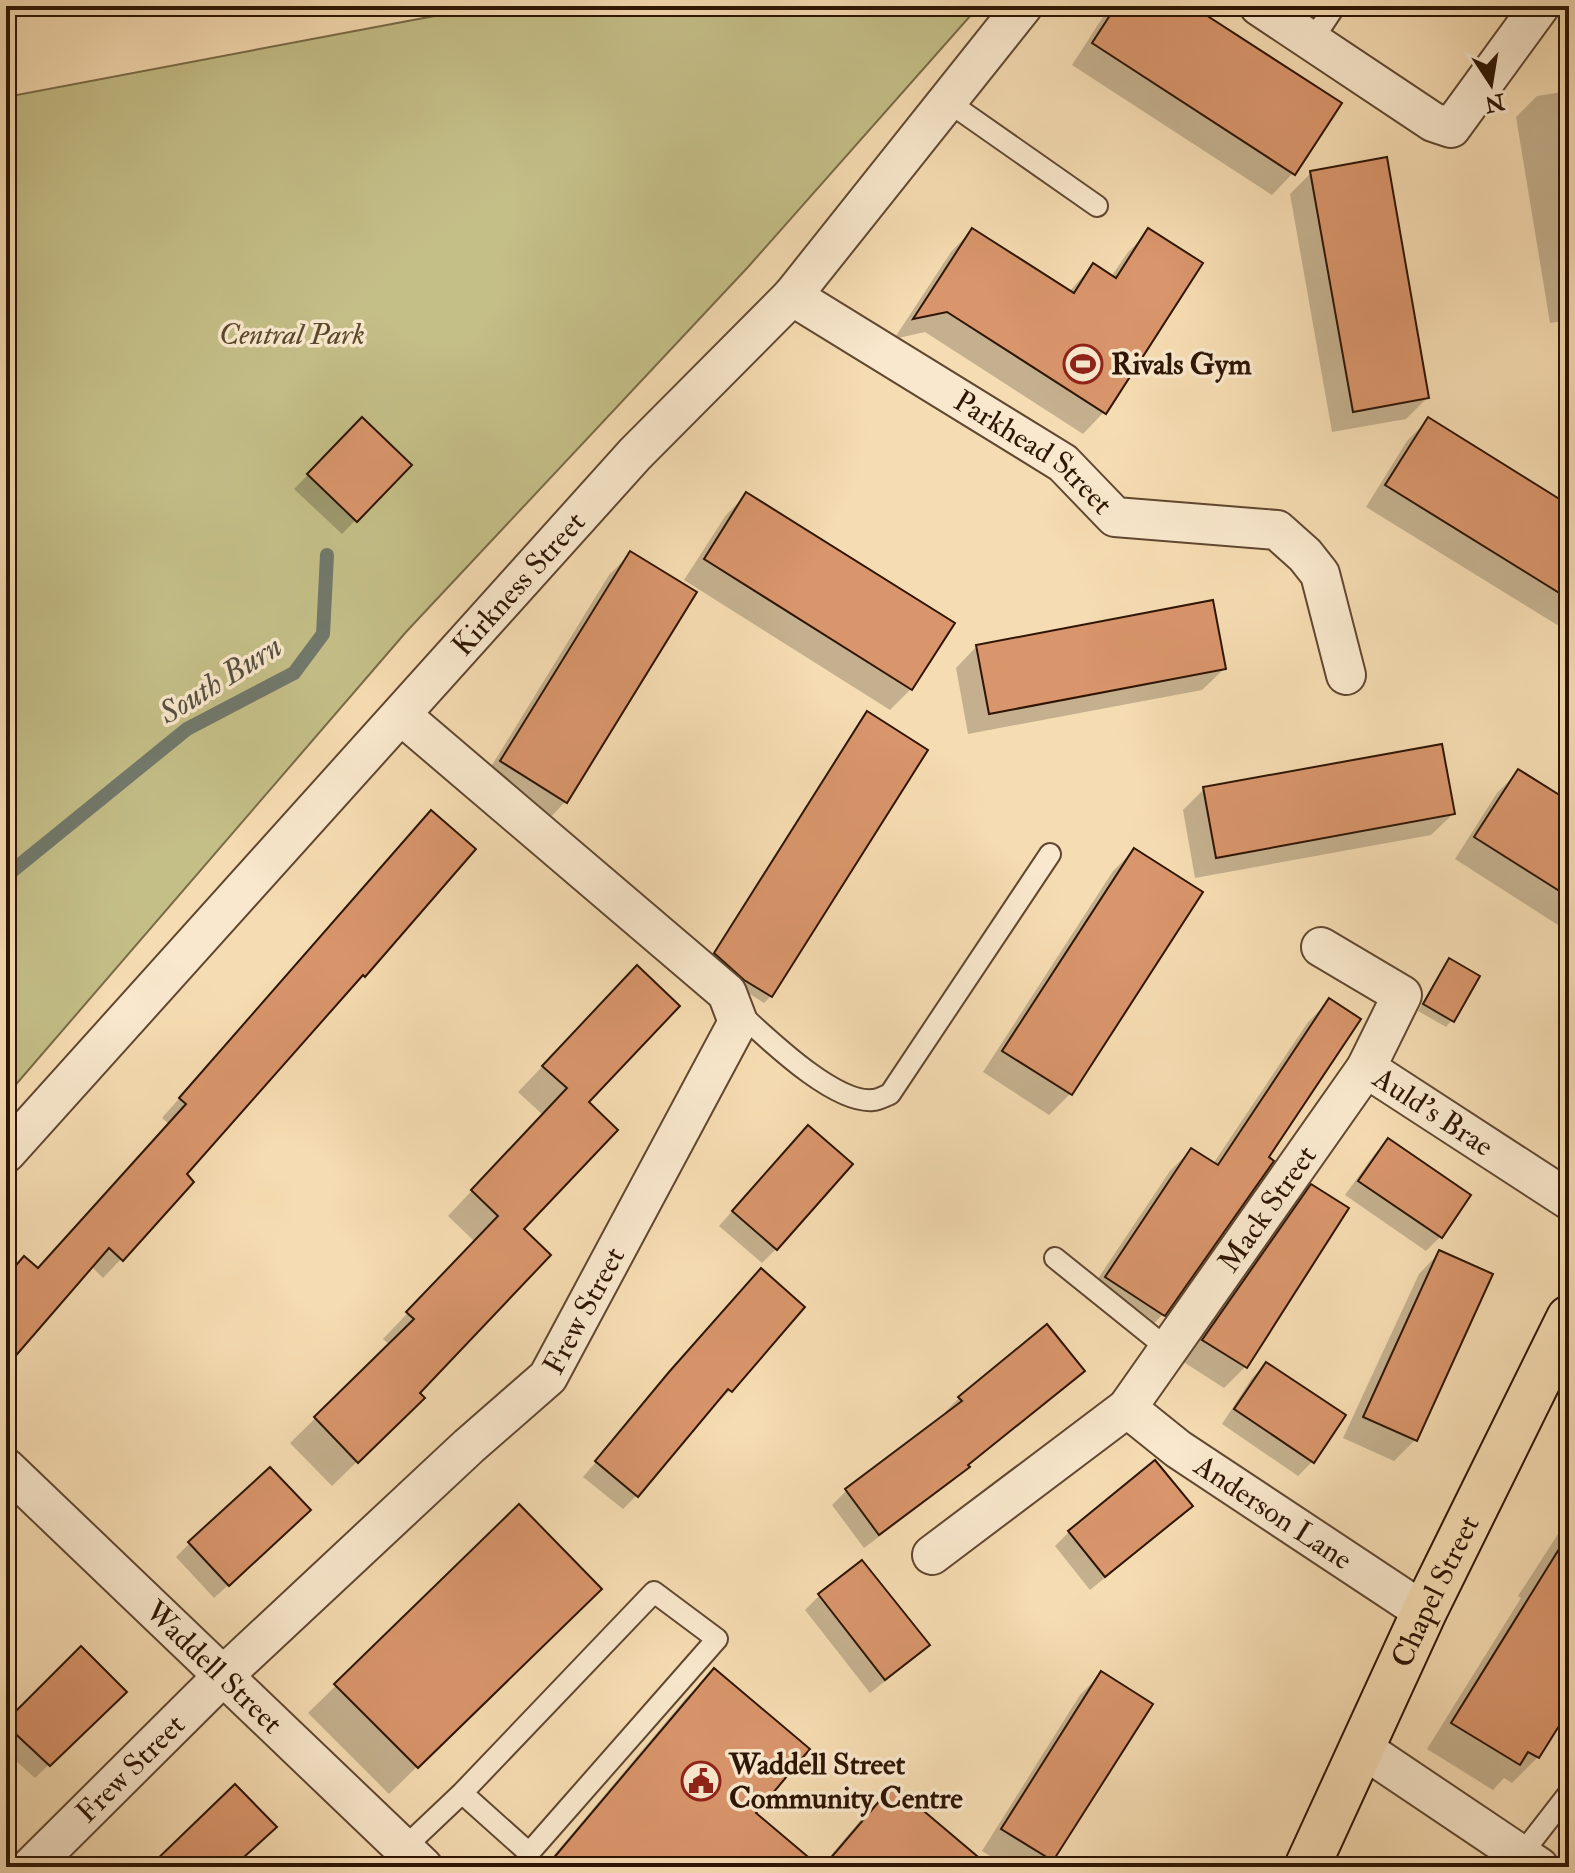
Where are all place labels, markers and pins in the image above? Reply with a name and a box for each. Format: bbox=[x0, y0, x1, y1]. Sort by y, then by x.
sports icon: Rivals Gym bbox=[1062, 343, 1104, 385]
place label: Rivals Gym bbox=[1111, 346, 1252, 383]
place label: Waddell Street Community Centre bbox=[728, 1746, 963, 1817]
public building icon: Waddell Street Community Centre bbox=[680, 1760, 722, 1802]

